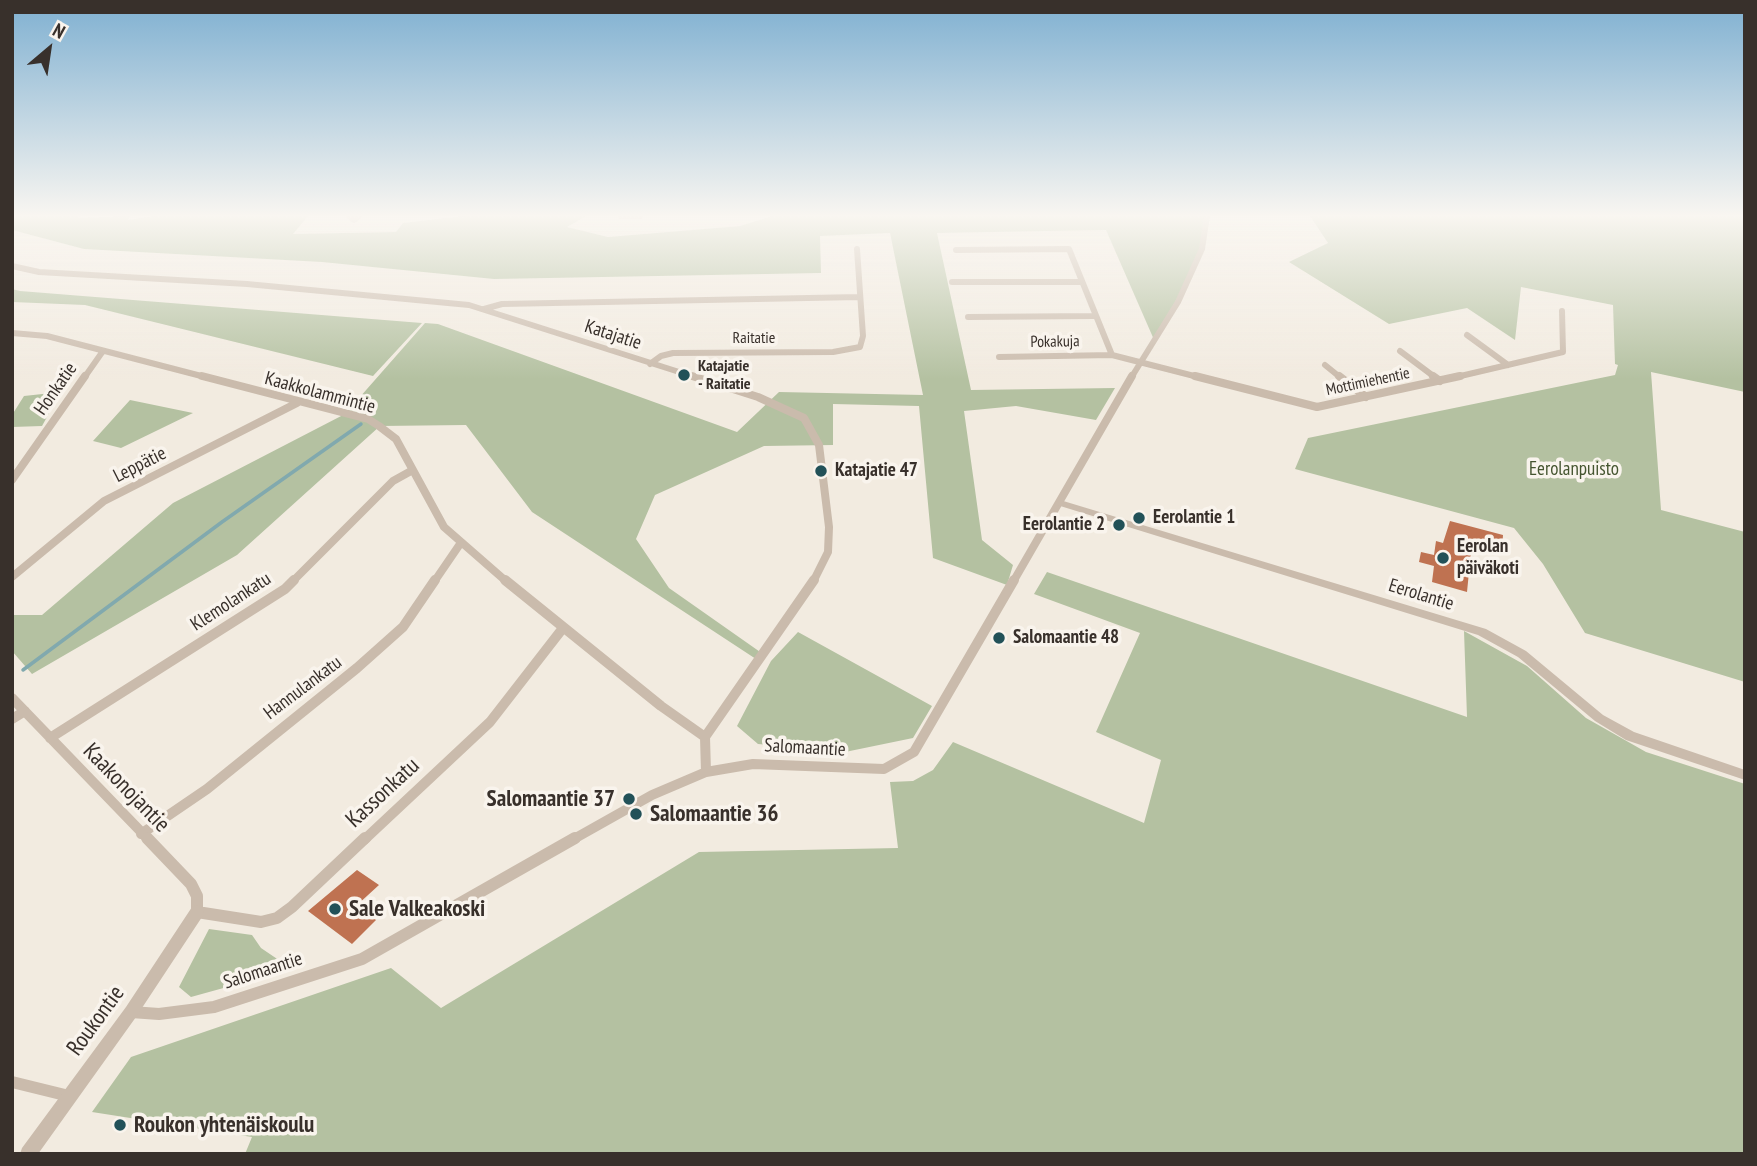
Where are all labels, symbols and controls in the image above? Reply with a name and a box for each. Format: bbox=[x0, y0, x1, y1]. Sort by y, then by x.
north arrow bbox=[14, 14, 84, 84]
text: N bbox=[49, 18, 69, 44]
street label: Katajatie bbox=[582, 315, 644, 355]
street label: Raitatie bbox=[733, 328, 775, 348]
street label: Pokakuja bbox=[1030, 332, 1080, 352]
place label: Katajatie - Raitatie bbox=[698, 356, 751, 394]
street label: Honkatie bbox=[30, 358, 82, 420]
street label: Mottimiehentie bbox=[1324, 364, 1412, 400]
street label: Kaakkolammintie bbox=[262, 367, 378, 419]
marker: Katajatie - Raitatie bbox=[676, 367, 692, 383]
street label: Leppätie bbox=[110, 442, 170, 488]
park label: Eerolanpuisto bbox=[1529, 459, 1619, 481]
place label: Katajatie 47 bbox=[835, 460, 918, 482]
marker: Katajatie 47 bbox=[813, 463, 829, 479]
place label: Eerolantie 1 bbox=[1153, 507, 1235, 529]
marker: Eerolantie 1 bbox=[1131, 510, 1147, 526]
place label: Eerolantie 2 bbox=[1023, 514, 1105, 536]
marker: Eerolantie 2 bbox=[1111, 517, 1127, 533]
place label: Eerolan päiväkoti bbox=[1457, 536, 1519, 580]
marker: Eerolan päiväkoti bbox=[1435, 550, 1451, 566]
street label: Klemolankatu bbox=[187, 568, 275, 636]
street label: Eerolantie bbox=[1386, 574, 1456, 616]
place label: Salomaantie 48 bbox=[1013, 627, 1119, 649]
marker: Salomaantie 48 bbox=[991, 630, 1007, 646]
street label: Hannulankatu bbox=[260, 651, 346, 725]
street label: Salomaantie bbox=[764, 734, 846, 762]
street label: Kaakonojantie bbox=[77, 738, 175, 838]
street label: Kassonkatu bbox=[341, 752, 425, 834]
place label: Salomaantie 37 bbox=[487, 785, 615, 813]
marker: Salomaantie 37 bbox=[621, 791, 637, 807]
place label: Salomaantie 36 bbox=[650, 800, 778, 828]
marker: Salomaantie 36 bbox=[628, 806, 644, 822]
place label: Sale Valkeakoski bbox=[349, 895, 485, 923]
marker: Sale Valkeakoski bbox=[327, 901, 343, 917]
street label: Salomaantie bbox=[221, 948, 305, 994]
street label: Roukontie bbox=[61, 981, 131, 1061]
place label: Roukon yhtenäiskoulu bbox=[134, 1111, 314, 1139]
marker: Roukon yhtenäiskoulu bbox=[112, 1117, 128, 1133]

